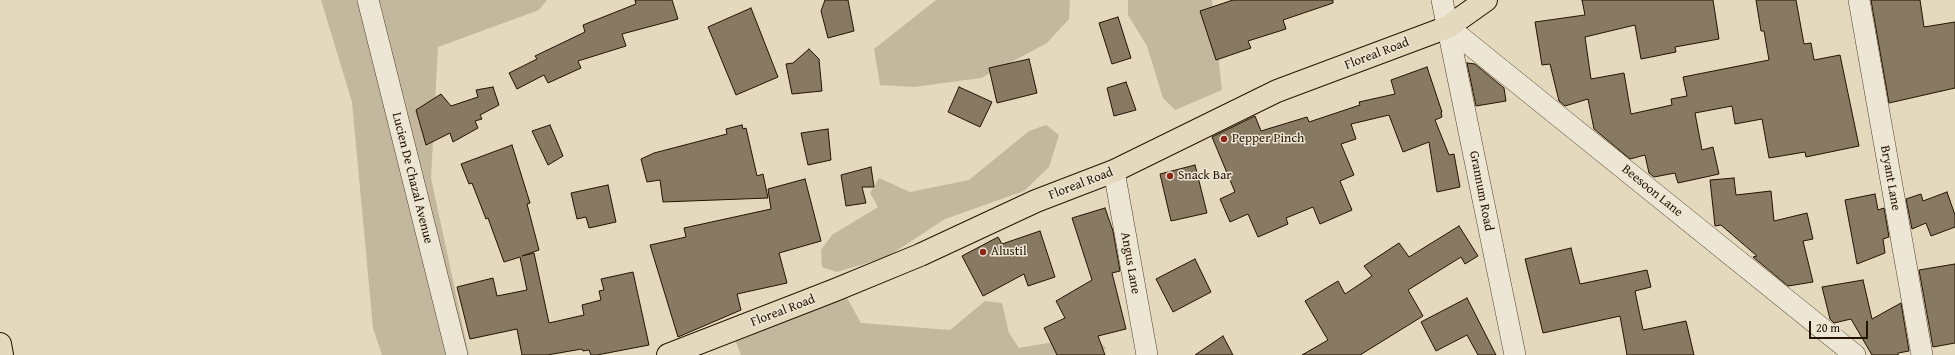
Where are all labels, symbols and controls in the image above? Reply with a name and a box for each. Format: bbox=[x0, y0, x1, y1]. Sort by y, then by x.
street label: Floreal Road bbox=[1343, 35, 1411, 73]
street label: Lucien De Chazal Avenue bbox=[388, 111, 436, 245]
place label: Pepper Pinch bbox=[1232, 131, 1304, 147]
marker: Pepper Pinch bbox=[1219, 134, 1229, 144]
street label: Bryant Lane bbox=[1877, 144, 1903, 212]
street label: Grannum Road bbox=[1466, 150, 1496, 232]
street label: Beesoon Lane bbox=[1618, 162, 1686, 220]
street label: Floreal Road bbox=[1047, 165, 1115, 203]
place label: Snack Bar bbox=[1178, 168, 1232, 184]
marker: Snack Bar bbox=[1165, 171, 1175, 181]
street label: Angus Lane bbox=[1117, 231, 1143, 295]
place label: Alustil bbox=[991, 244, 1027, 260]
marker: Alustil bbox=[978, 247, 988, 257]
street label: Floreal Road bbox=[749, 292, 817, 330]
scale bar bbox=[1811, 313, 1870, 339]
text: 20 m bbox=[1816, 319, 1840, 336]

